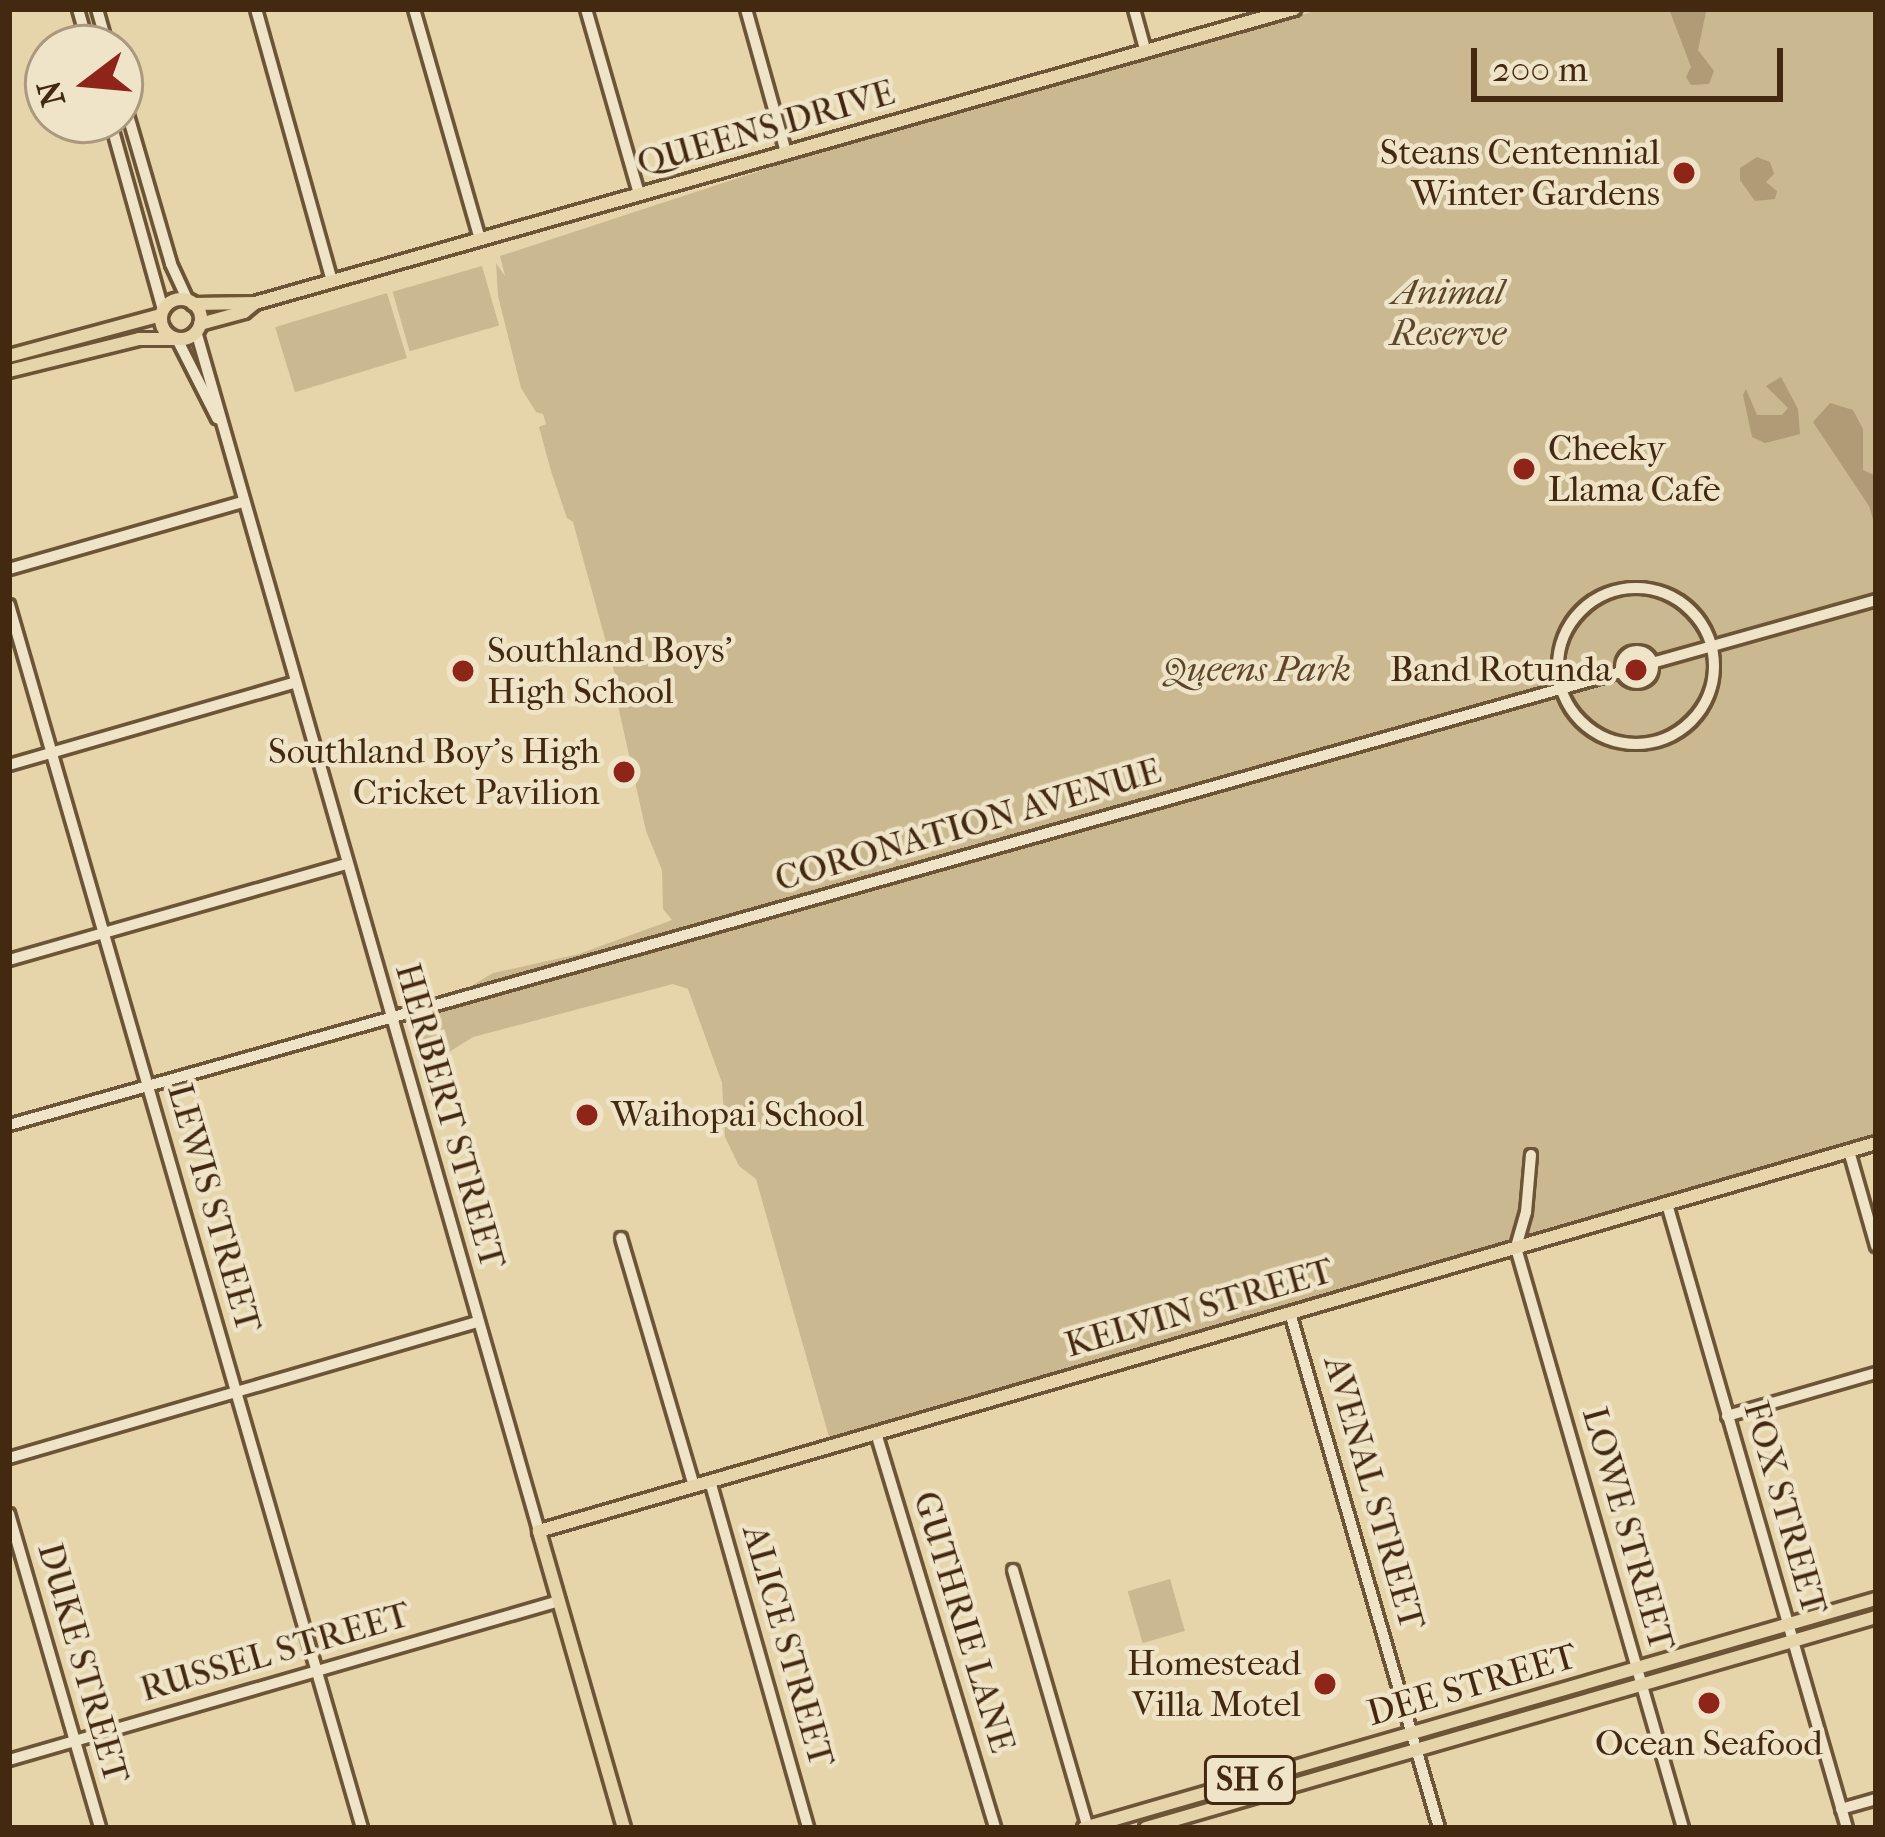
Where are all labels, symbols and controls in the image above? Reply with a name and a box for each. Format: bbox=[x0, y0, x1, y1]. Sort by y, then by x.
north arrow bbox=[24, 24, 144, 144]
scale bar bbox=[1477, 24, 1789, 98]
text: 200 m bbox=[1492, 48, 1588, 90]
street label: QUEENS DRIVE bbox=[632, 71, 900, 185]
text: N bbox=[30, 76, 74, 111]
place label: Steans Centennial Winter Gardens bbox=[1380, 130, 1660, 215]
marker: Steans Centennial Winter Gardens bbox=[1671, 160, 1697, 186]
park label: Animal Reserve bbox=[1390, 270, 1506, 355]
place label: Cheeky Llama Cafe bbox=[1548, 426, 1721, 511]
marker: Cheeky Llama Cafe bbox=[1511, 456, 1537, 482]
place label: Southland Boys' High School bbox=[487, 628, 732, 713]
park label: Queens Park bbox=[1163, 648, 1351, 692]
place label: Band Rotunda bbox=[1390, 648, 1612, 692]
marker: Band Rotunda bbox=[1623, 657, 1649, 683]
marker: Southland Boys' High School bbox=[450, 658, 476, 684]
place label: Southland Boy's High Cricket Pavilion bbox=[268, 729, 600, 814]
street label: CORONATION AVENUE bbox=[770, 749, 1166, 901]
marker: Southland Boy's High Cricket Pavilion bbox=[611, 759, 637, 785]
street label: HERBERT STREET bbox=[386, 958, 514, 1274]
street label: LEWIS STREET bbox=[158, 1079, 270, 1337]
place label: Waihopai School bbox=[611, 1093, 865, 1137]
marker: Waihopai School bbox=[574, 1102, 600, 1128]
street label: KELVIN STREET bbox=[1060, 1249, 1338, 1367]
street label: AVENAL STREET bbox=[1314, 1351, 1434, 1635]
street label: FOX STREET bbox=[1734, 1396, 1836, 1620]
street label: LOWE STREET bbox=[1573, 1402, 1683, 1656]
street label: GUTHRIE LANE bbox=[904, 1486, 1024, 1758]
street label: ALICE STREET bbox=[733, 1520, 843, 1772]
street label: DUKE STREET bbox=[28, 1538, 138, 1788]
street label: RUSSEL STREET bbox=[135, 1593, 415, 1711]
street label: DEE STREET bbox=[1362, 1634, 1582, 1736]
place label: Homestead Villa Motel bbox=[1127, 1641, 1301, 1726]
marker: Homestead Villa Motel bbox=[1312, 1671, 1338, 1697]
marker: Ocean Seafood bbox=[1696, 1690, 1722, 1716]
place label: Ocean Seafood bbox=[1595, 1722, 1823, 1766]
road number: SH 6 bbox=[1202, 1753, 1298, 1807]

